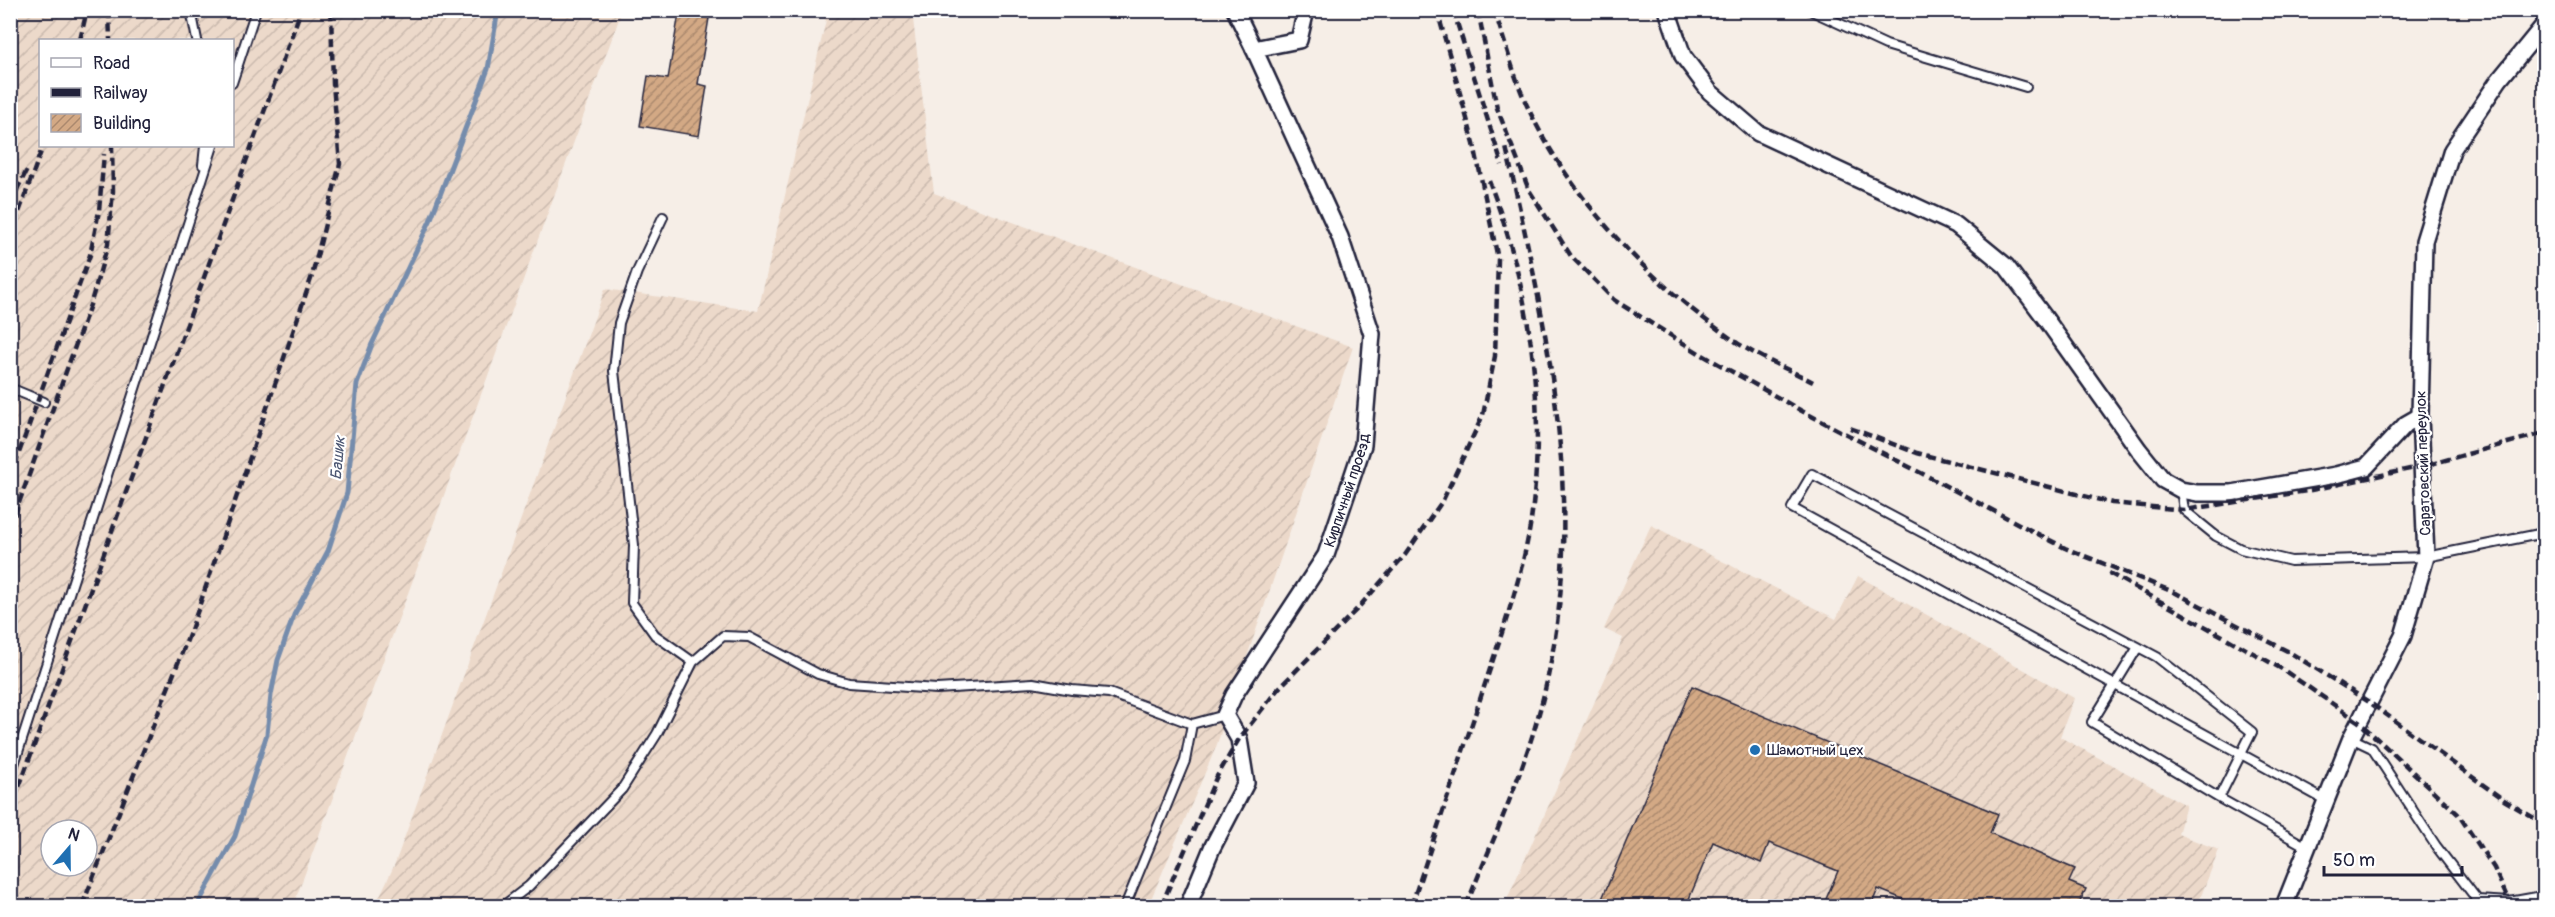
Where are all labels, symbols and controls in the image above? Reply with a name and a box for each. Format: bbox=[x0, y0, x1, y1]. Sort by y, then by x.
legend bbox=[39, 39, 234, 147]
text: Road bbox=[93, 52, 130, 75]
text: Railway bbox=[93, 82, 148, 105]
text: Building bbox=[93, 112, 151, 135]
street label: Саратовский переулок bbox=[2411, 390, 2436, 536]
street label: Кирпичный проезд bbox=[1320, 433, 1374, 550]
water label: Башик bbox=[326, 434, 350, 481]
place label: Шамотный цех bbox=[1767, 741, 1864, 760]
marker: Шамотный цех bbox=[1748, 743, 1762, 757]
north arrow bbox=[39, 818, 99, 878]
text: N bbox=[65, 824, 82, 846]
scale bar bbox=[2324, 839, 2462, 877]
text: 50 m bbox=[2333, 849, 2375, 872]

